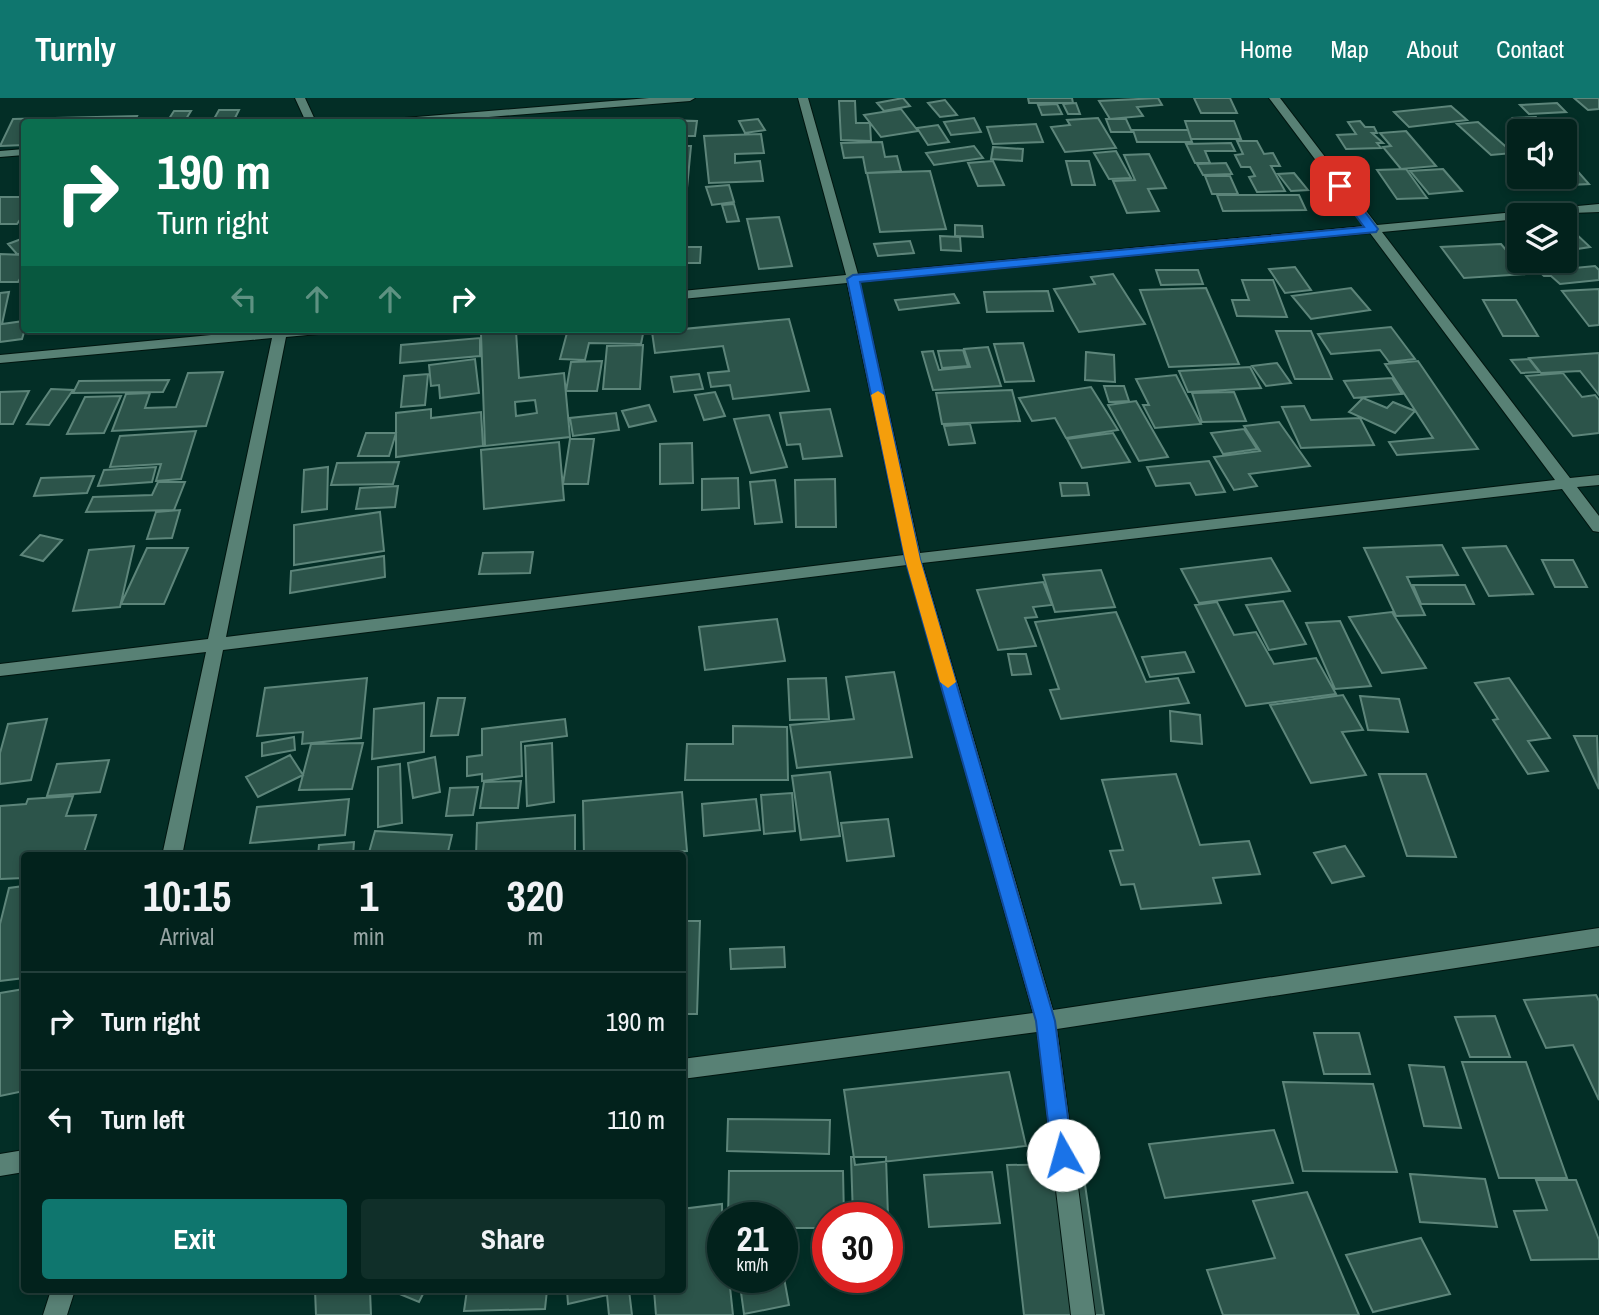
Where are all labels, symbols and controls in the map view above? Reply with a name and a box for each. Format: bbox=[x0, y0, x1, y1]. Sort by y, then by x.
text: Turnly bbox=[35, 27, 116, 71]
text: Home bbox=[1240, 33, 1292, 65]
text: Map bbox=[1330, 33, 1369, 65]
text: About bbox=[1407, 33, 1458, 65]
text: Contact bbox=[1496, 33, 1564, 65]
map controls bbox=[1507, 119, 1577, 273]
button: sound bbox=[1507, 119, 1577, 189]
text: 190 m bbox=[157, 138, 271, 204]
icon: right bbox=[42, 147, 133, 238]
pin bbox=[1310, 156, 1370, 216]
icon: arrive bbox=[1321, 167, 1359, 205]
text: Turn right bbox=[157, 201, 269, 244]
button: layers bbox=[1507, 203, 1577, 273]
icon: left bbox=[225, 280, 263, 318]
icon: ahead bbox=[298, 280, 336, 318]
icon: ahead bbox=[371, 280, 409, 318]
icon: right bbox=[444, 280, 482, 318]
text: 10:15 bbox=[143, 868, 231, 924]
text: 1 bbox=[359, 868, 378, 924]
text: 320 bbox=[507, 868, 564, 924]
text: Arrival bbox=[160, 921, 214, 952]
text: min bbox=[353, 921, 385, 952]
text: m bbox=[527, 921, 543, 952]
icon: right bbox=[42, 1002, 80, 1040]
text: Turn right bbox=[101, 1004, 200, 1039]
text: 190 m bbox=[606, 1004, 665, 1039]
icon: left bbox=[42, 1100, 80, 1138]
text: Turn left bbox=[101, 1102, 185, 1137]
text: 110 m bbox=[607, 1102, 665, 1137]
position arrow bbox=[1026, 1118, 1100, 1192]
button: Exit bbox=[42, 1199, 347, 1279]
button: Share bbox=[361, 1199, 665, 1279]
speed limit sign: 30 bbox=[812, 1202, 903, 1293]
text: 21 bbox=[737, 1215, 768, 1262]
text: km/h bbox=[737, 1252, 769, 1277]

